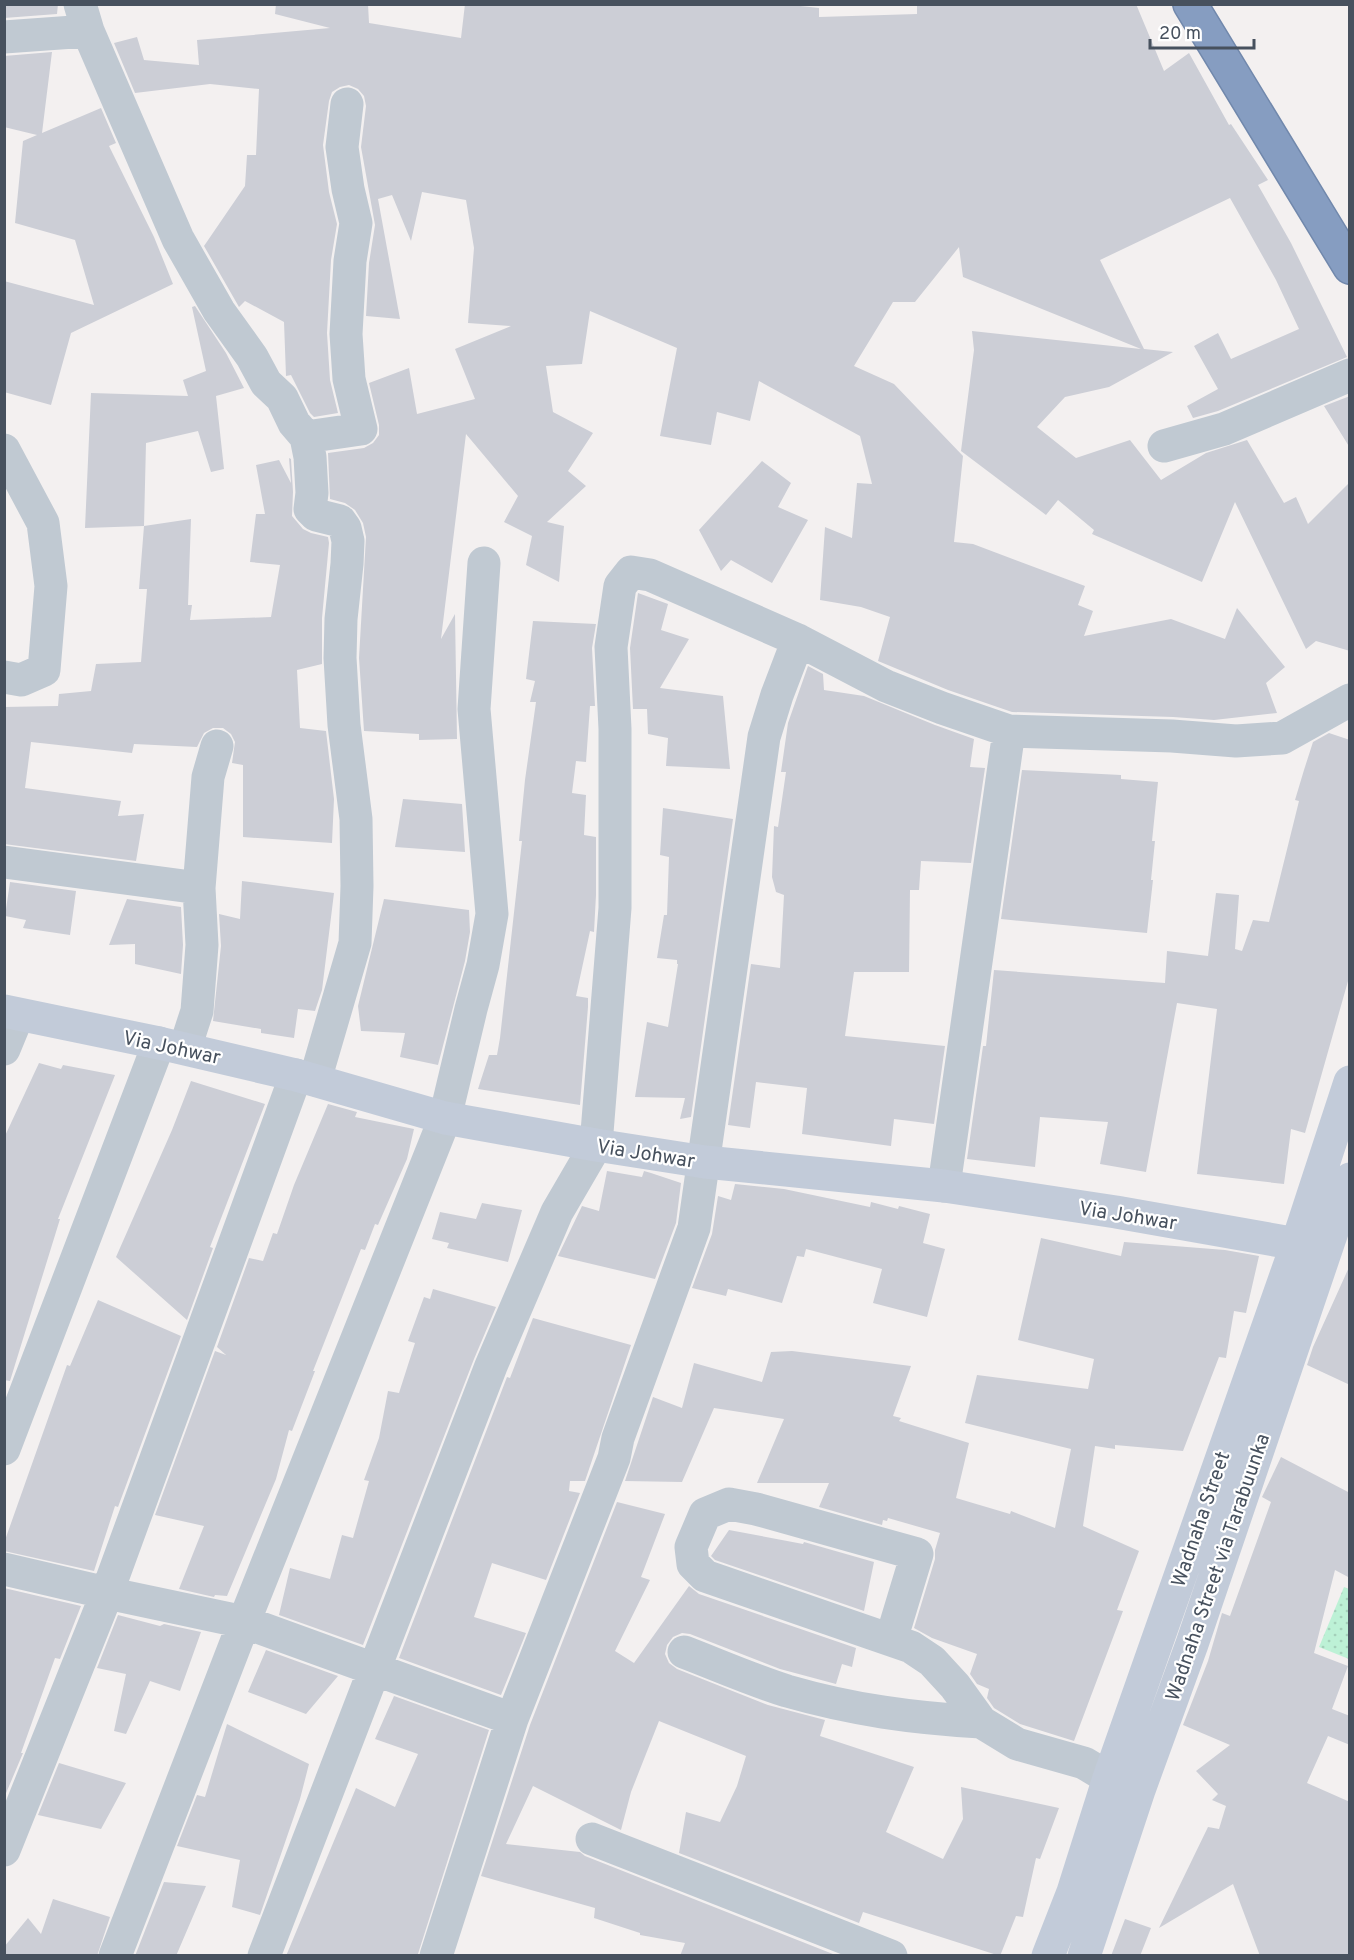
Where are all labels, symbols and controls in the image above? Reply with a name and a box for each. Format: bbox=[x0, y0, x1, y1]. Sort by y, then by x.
scale bar bbox=[1150, 12, 1254, 50]
text: 20 m bbox=[1159, 23, 1201, 46]
street label: Via Johwar bbox=[120, 1026, 223, 1072]
street label: Via Johwar bbox=[595, 1134, 697, 1176]
street label: Via Johwar bbox=[1077, 1196, 1179, 1238]
street label: Wadnaha Street via Tarabuunka bbox=[1161, 1430, 1277, 1705]
street label: Wadnaha Street bbox=[1167, 1448, 1237, 1591]

